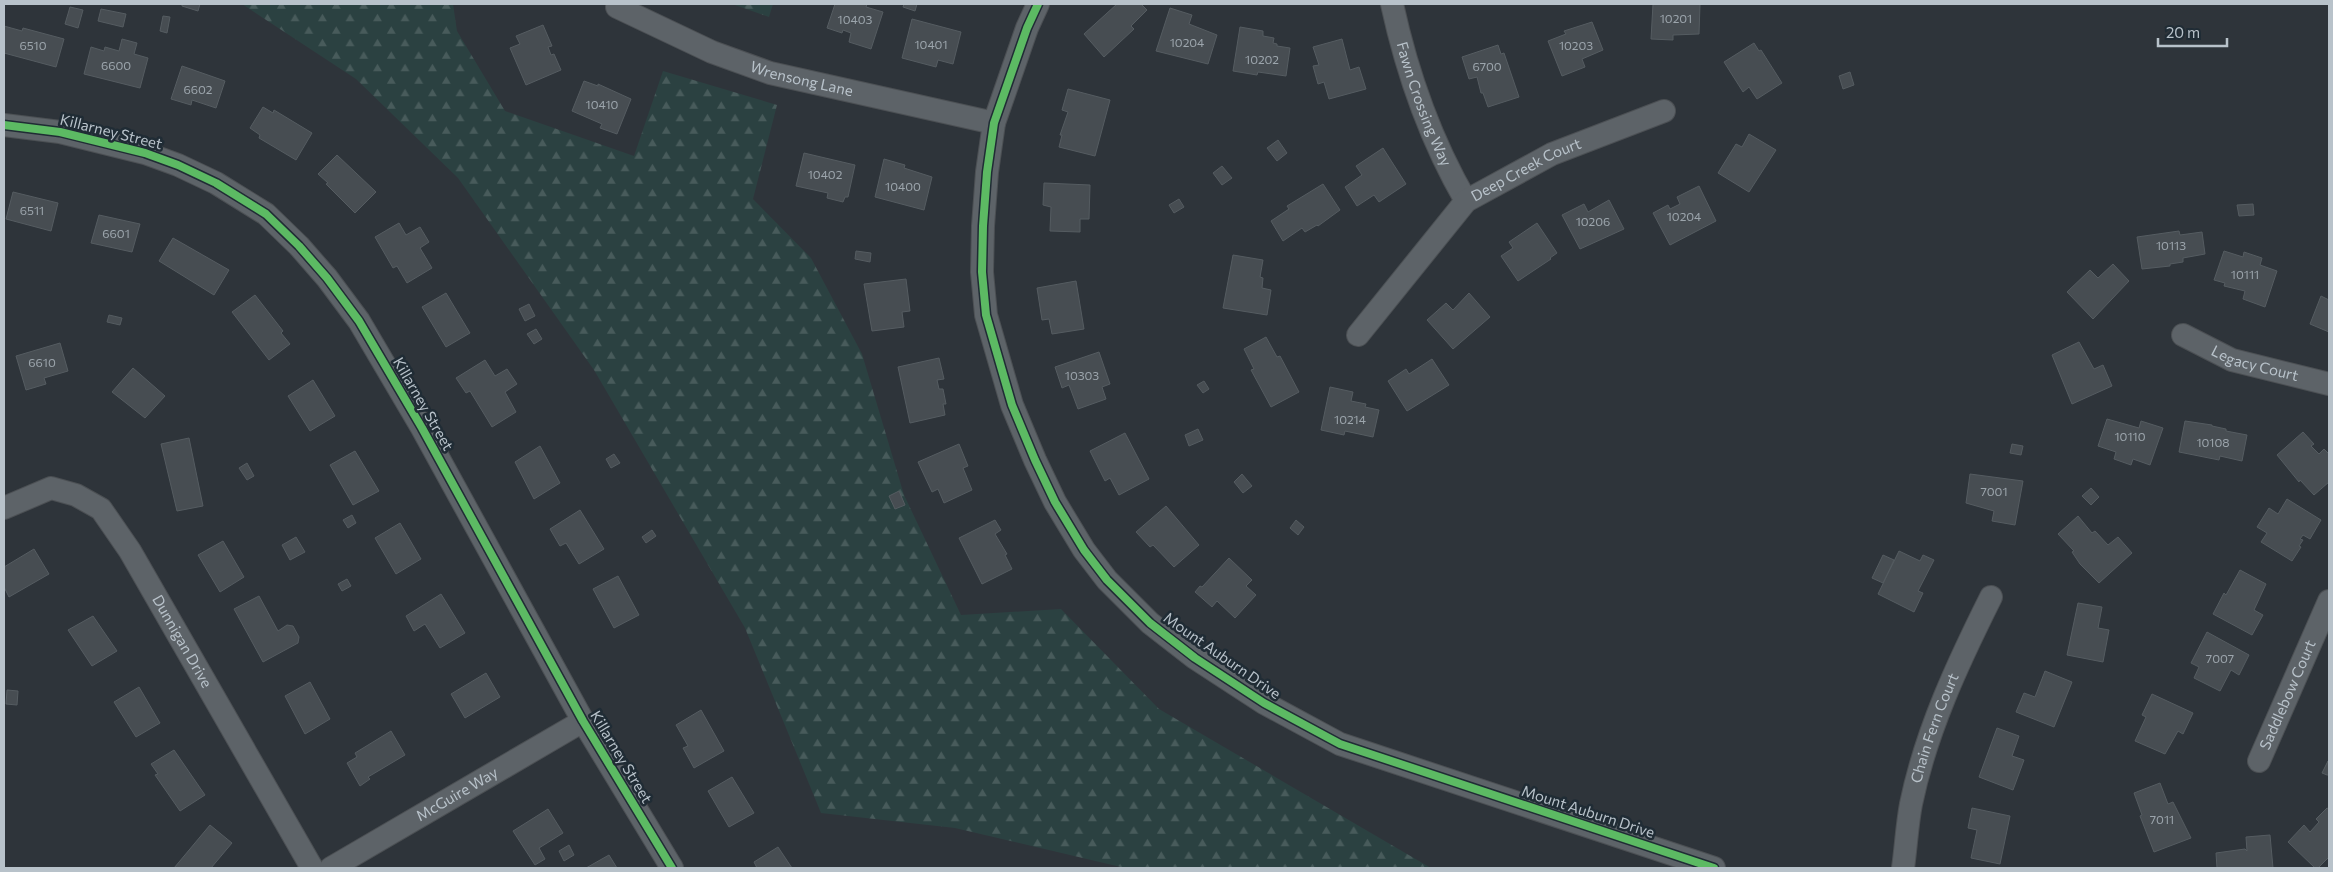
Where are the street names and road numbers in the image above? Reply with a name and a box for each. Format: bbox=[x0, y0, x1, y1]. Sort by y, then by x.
street label: Fawn Crossing Way bbox=[1394, 40, 1456, 169]
street label: Wrensong Lane bbox=[748, 57, 855, 99]
street label: Killarney Street bbox=[58, 110, 164, 152]
street label: Deep Creek Court bbox=[1468, 134, 1583, 205]
street label: Legacy Court bbox=[2209, 341, 2301, 384]
street label: Killarney Street bbox=[390, 354, 458, 453]
street label: Dunnigan Drive bbox=[149, 591, 217, 691]
street label: Mount Auburn Drive bbox=[1161, 608, 1285, 702]
street label: Saddlebow Court bbox=[2255, 637, 2319, 752]
street label: Chain Fern Court bbox=[1906, 670, 1962, 785]
street label: Killarney Street bbox=[587, 707, 657, 806]
street label: McGuire Way bbox=[413, 763, 501, 824]
street label: Mount Auburn Drive bbox=[1520, 781, 1657, 841]

